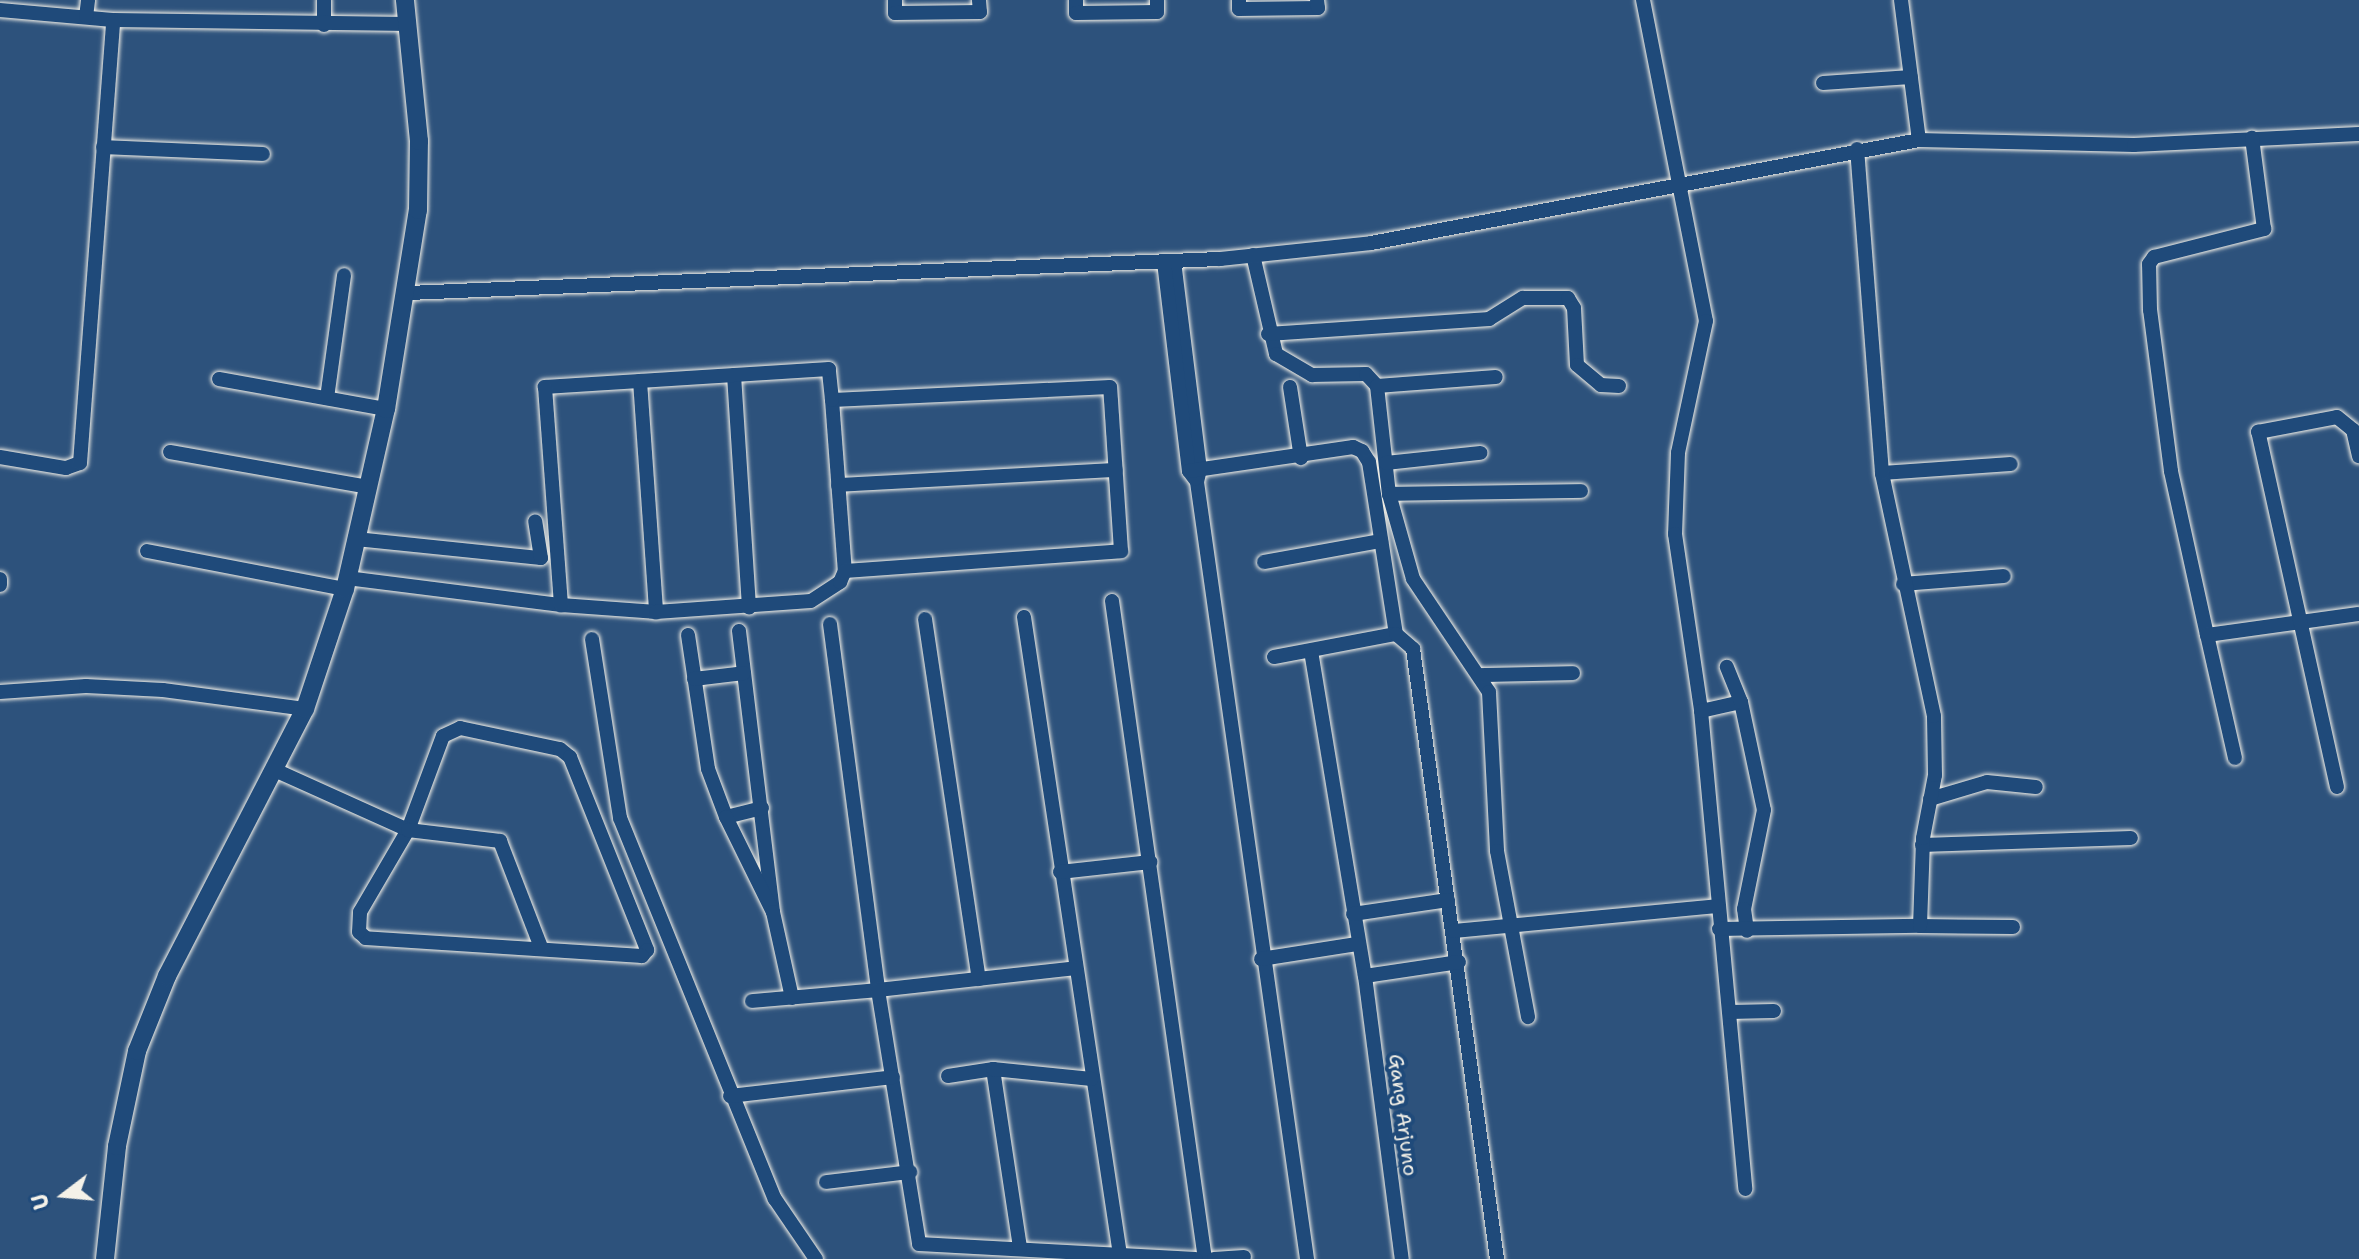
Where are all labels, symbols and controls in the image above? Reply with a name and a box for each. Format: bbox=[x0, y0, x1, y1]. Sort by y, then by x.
street label: Gang Arjuno bbox=[1384, 1053, 1422, 1177]
north arrow bbox=[24, 1155, 104, 1235]
text: U bbox=[24, 1191, 56, 1213]

